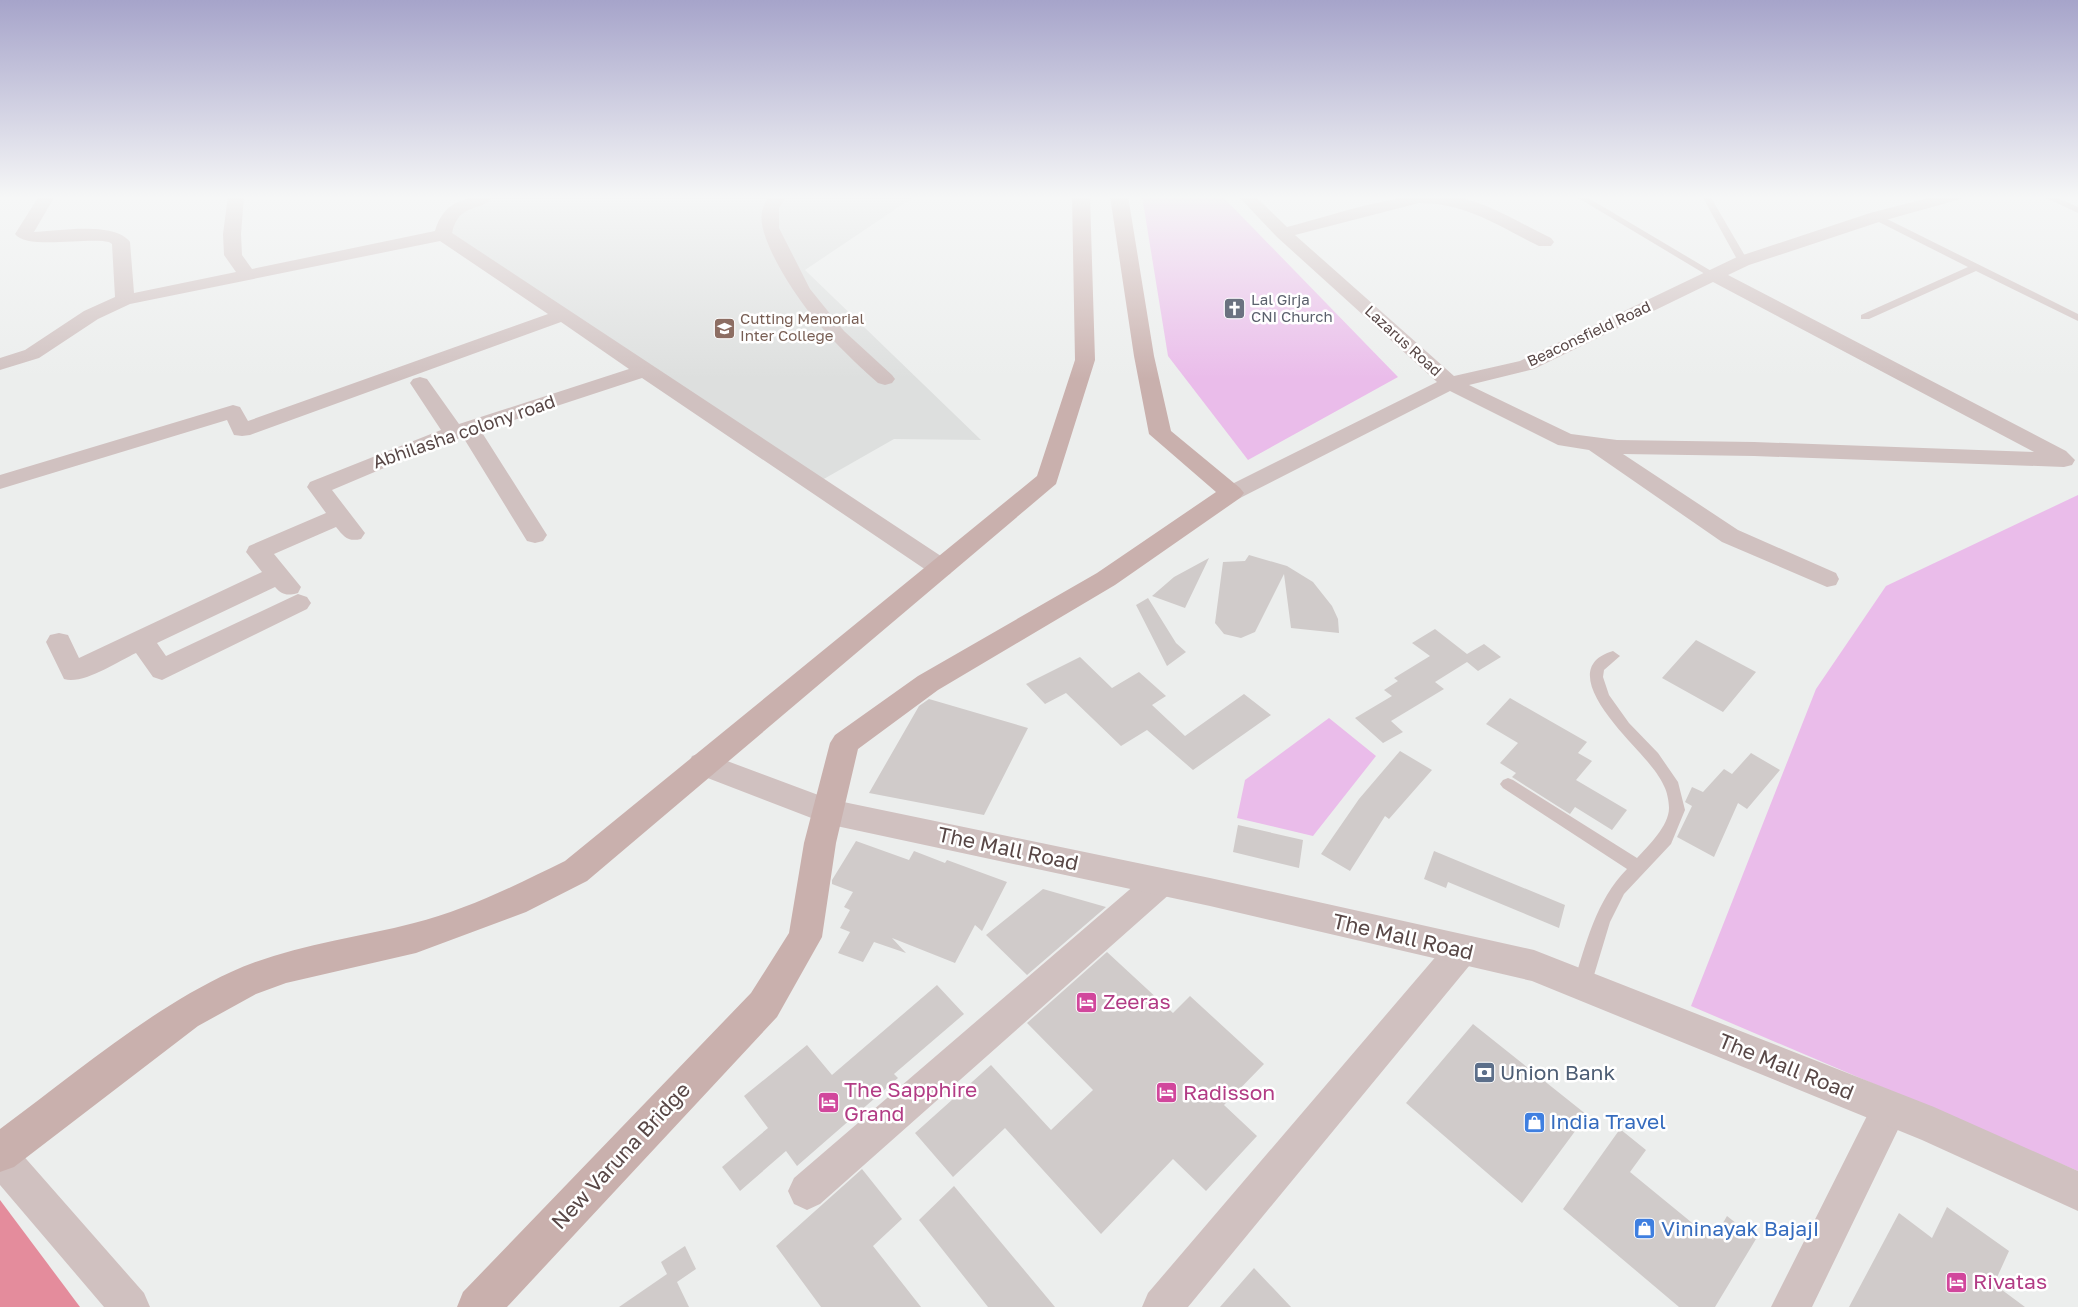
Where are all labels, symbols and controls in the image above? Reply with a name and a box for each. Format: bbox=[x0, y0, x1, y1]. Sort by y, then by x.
place label: Lal Girja CNI Church bbox=[1251, 290, 1333, 325]
church icon: Lal Girja CNI Church bbox=[1223, 297, 1247, 321]
street label: Beaconsfield Road bbox=[1524, 297, 1653, 370]
street label: Lazarus Road bbox=[1362, 301, 1446, 379]
place label: Cutting Memorial Inter College bbox=[740, 309, 865, 344]
school or university icon: Cutting Memorial Inter College bbox=[712, 316, 736, 340]
street label: Abhilasha colony road bbox=[370, 389, 558, 473]
street label: The Mall Road bbox=[935, 820, 1081, 876]
street label: The Mall Road bbox=[1330, 907, 1476, 965]
place label: Zeeras bbox=[1103, 988, 1171, 1014]
hotel icon: Zeeras bbox=[1075, 990, 1099, 1014]
street label: The Mall Road bbox=[1715, 1027, 1858, 1105]
place label: Union Bank bbox=[1500, 1059, 1615, 1085]
bank icon: Union Bank bbox=[1472, 1061, 1496, 1085]
street label: New Varuna Bridge bbox=[545, 1076, 695, 1234]
place label: The Sapphire Grand bbox=[844, 1076, 977, 1126]
place label: Radisson bbox=[1183, 1079, 1275, 1105]
hotel icon: Radisson bbox=[1155, 1081, 1179, 1105]
hotel icon: The Sapphire Grand bbox=[816, 1090, 840, 1114]
place label: India Travel bbox=[1550, 1108, 1666, 1134]
shop icon: India Travel bbox=[1522, 1110, 1546, 1134]
place label: Vininayak BajajI bbox=[1661, 1215, 1819, 1241]
shop icon: Vininayak BajajI bbox=[1633, 1217, 1657, 1241]
place label: Rivatas bbox=[1973, 1268, 2047, 1294]
hotel icon: Rivatas bbox=[1945, 1270, 1969, 1294]

